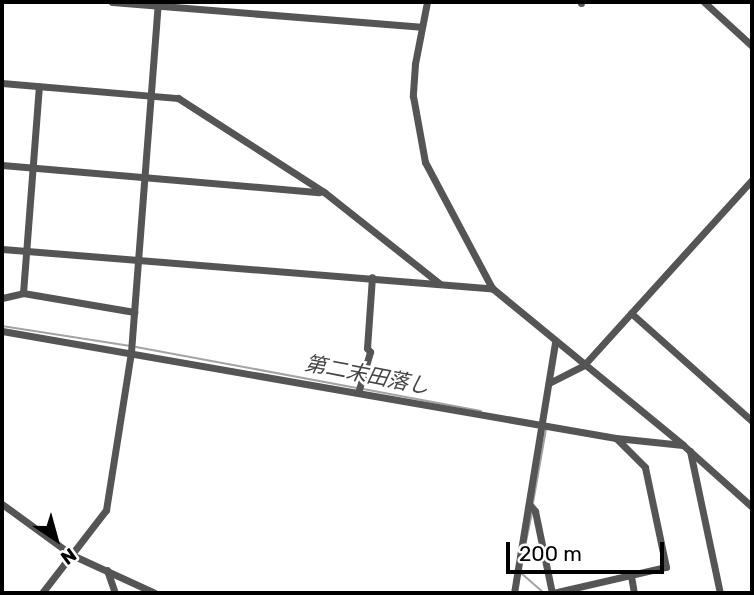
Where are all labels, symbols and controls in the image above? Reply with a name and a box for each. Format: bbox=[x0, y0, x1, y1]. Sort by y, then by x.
water label: 第二末田落し bbox=[303, 351, 431, 399]
north arrow bbox=[21, 504, 91, 574]
scale bar bbox=[509, 528, 666, 572]
text: 200 m bbox=[519, 541, 582, 566]
text: N bbox=[56, 543, 81, 570]

